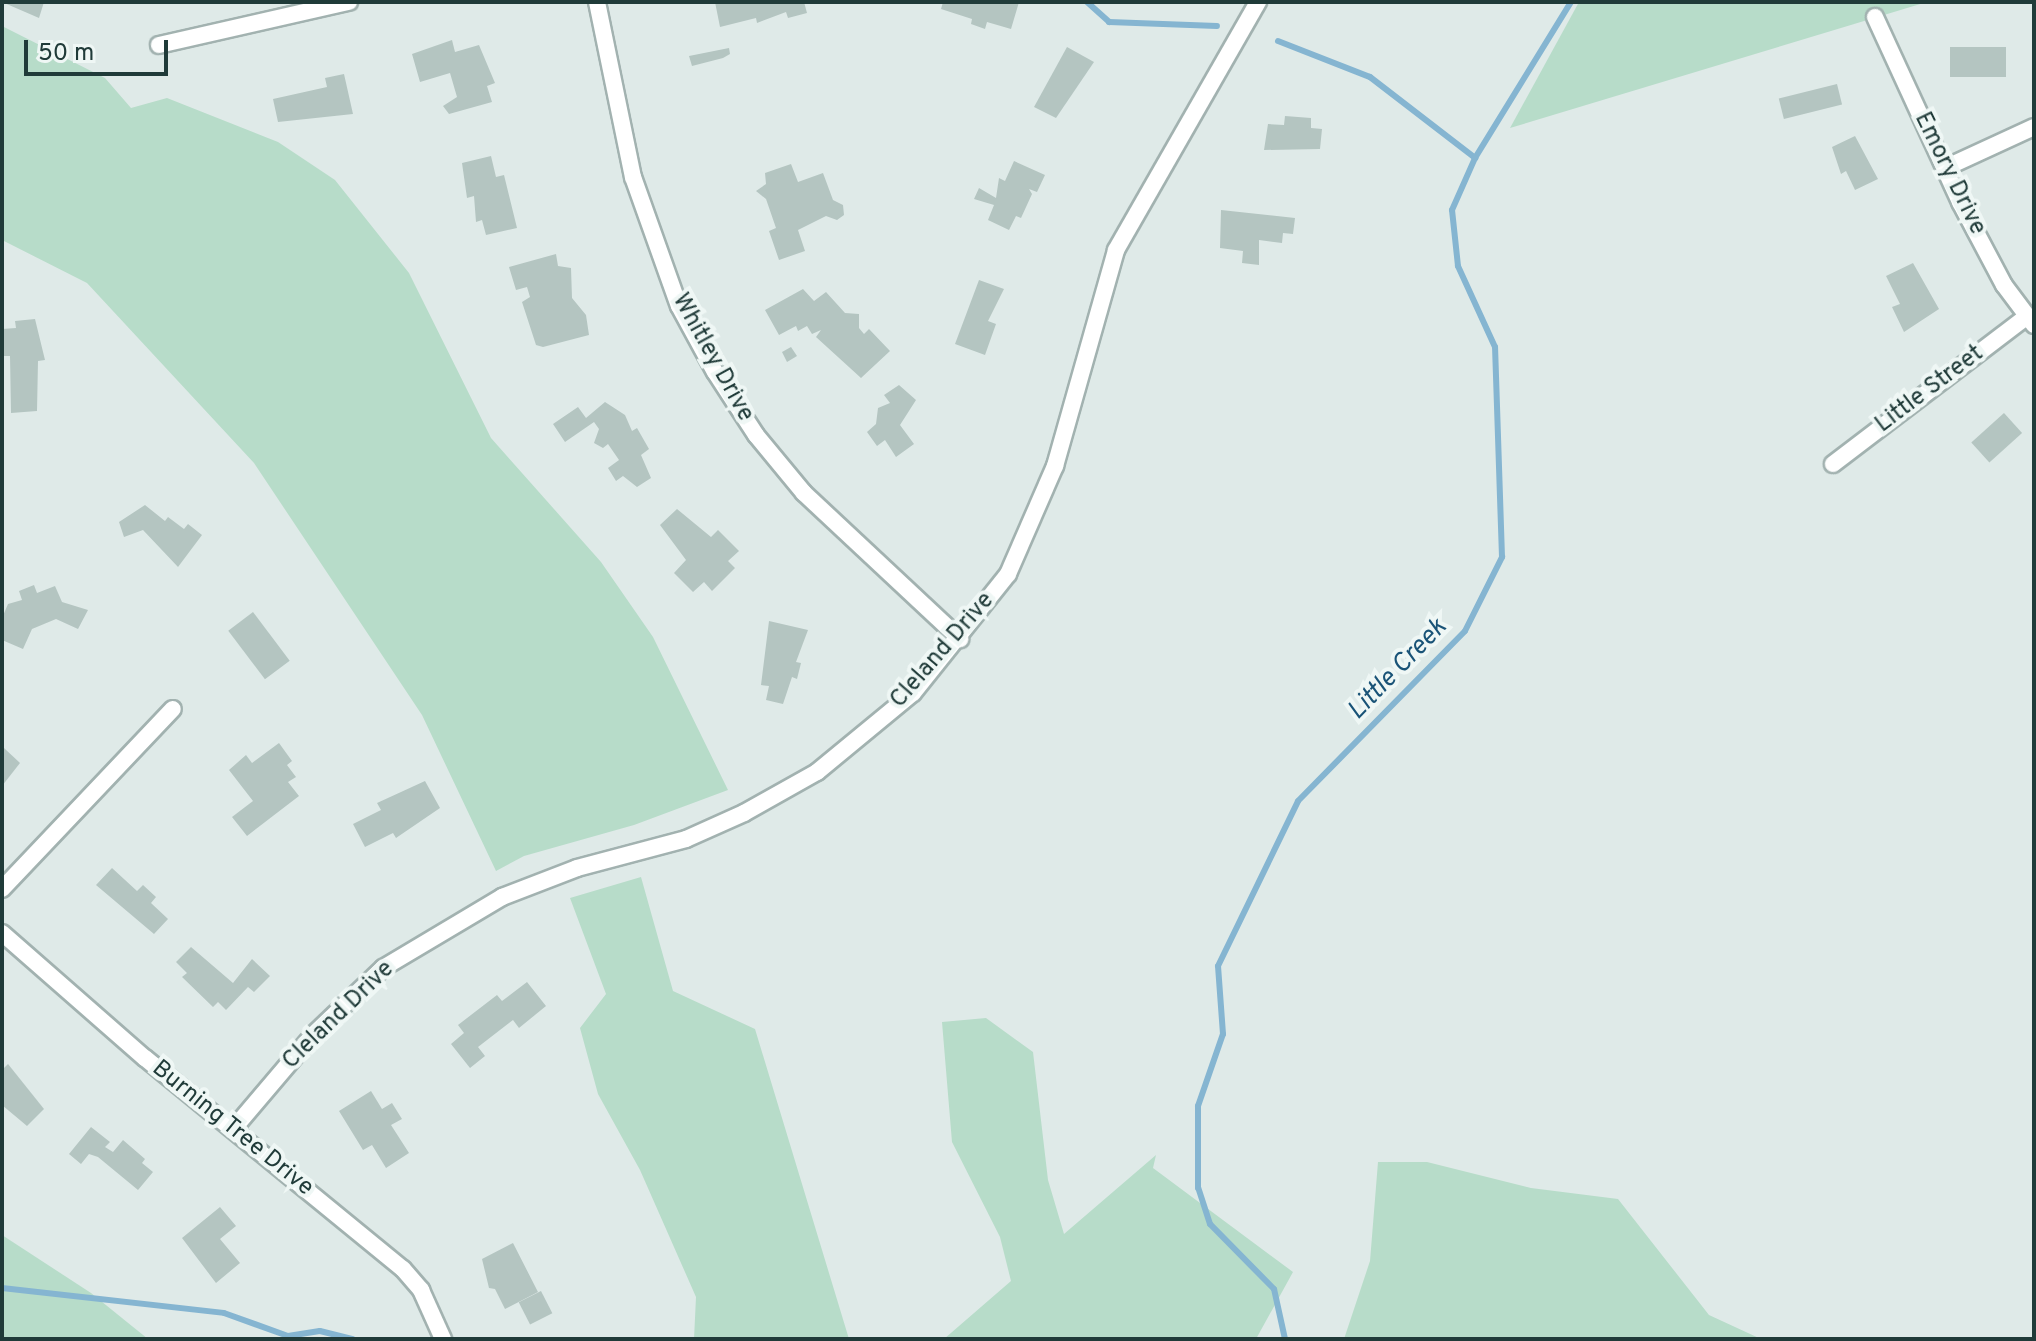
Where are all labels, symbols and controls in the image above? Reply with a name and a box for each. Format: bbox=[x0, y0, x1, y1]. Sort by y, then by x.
scale bar bbox=[28, 24, 172, 74]
text: 50 m bbox=[38, 39, 94, 69]
street label: Emory Drive bbox=[1907, 108, 1991, 240]
street label: Whitley Drive bbox=[665, 289, 759, 427]
street label: Little Street bbox=[1870, 340, 1990, 440]
street label: Cleland Drive bbox=[885, 587, 1001, 715]
water label: Little Creek bbox=[1342, 613, 1454, 727]
street label: Cleland Drive bbox=[277, 956, 401, 1076]
street label: Burning Tree Drive bbox=[145, 1055, 319, 1203]

